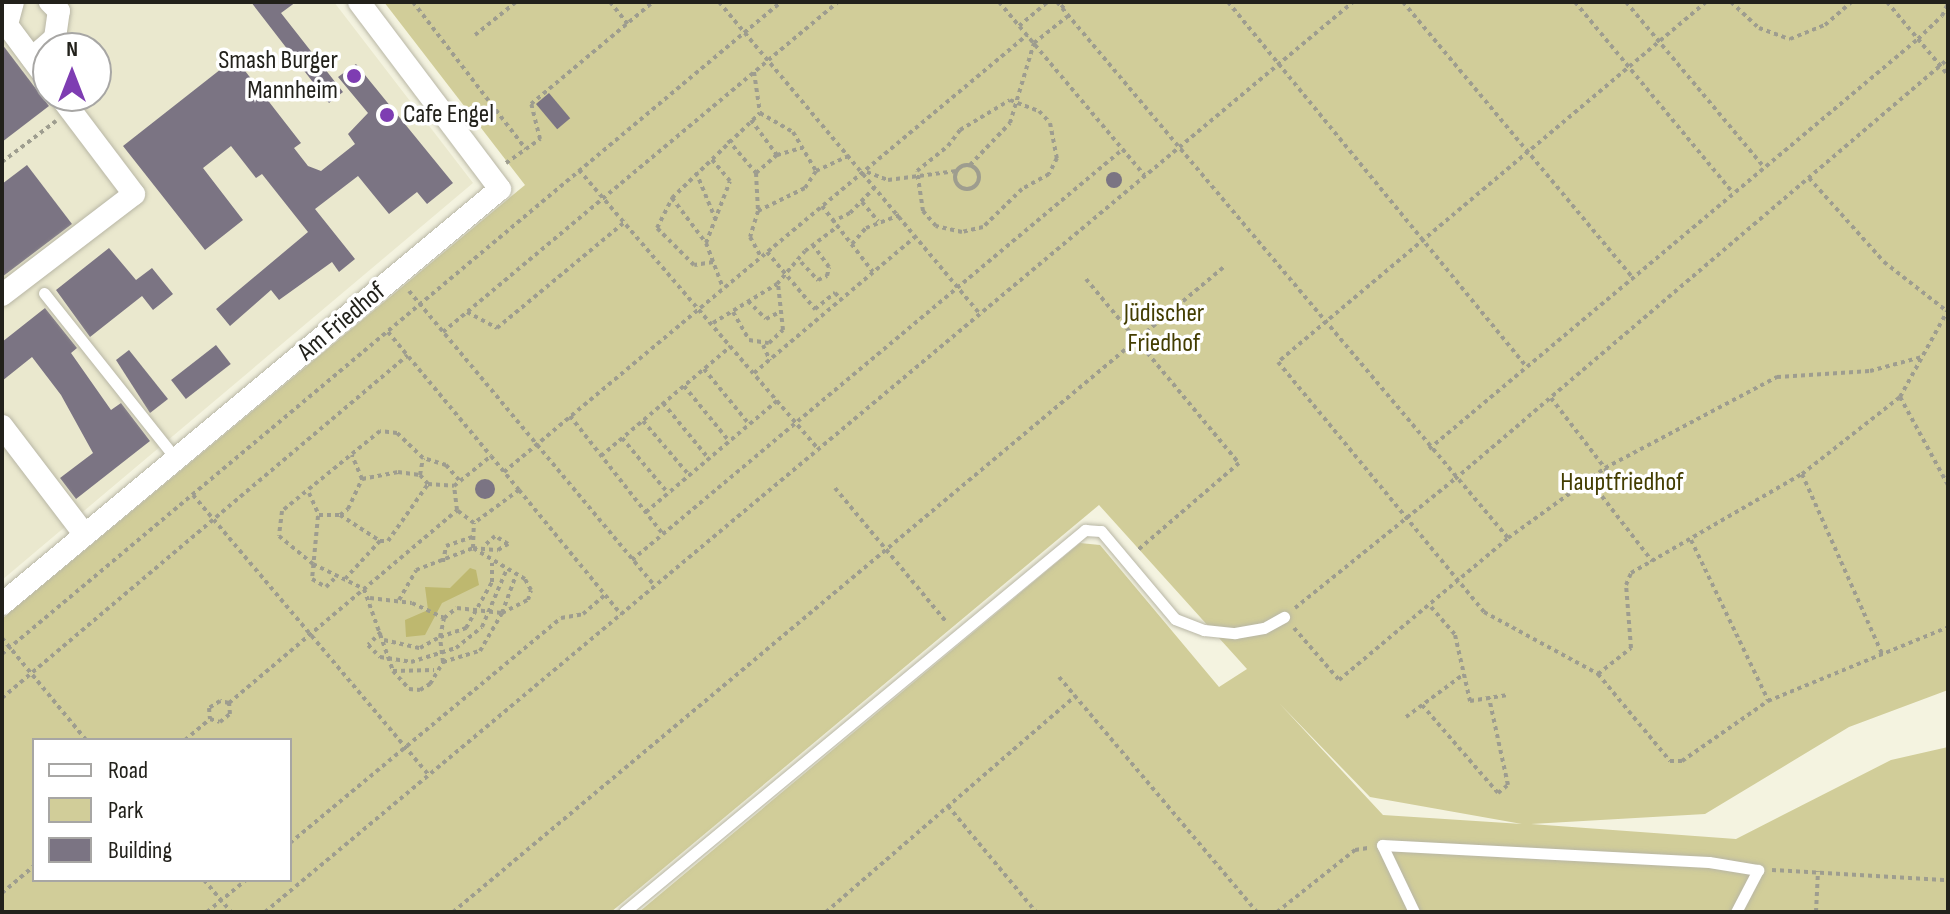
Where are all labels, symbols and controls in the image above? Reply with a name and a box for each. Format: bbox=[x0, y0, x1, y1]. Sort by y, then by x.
north arrow bbox=[32, 32, 112, 112]
text: N bbox=[66, 36, 78, 63]
place label: Smash Burger Mannheim bbox=[218, 45, 338, 106]
marker: Smash Burger Mannheim bbox=[345, 67, 363, 85]
place label: Cafe Engel bbox=[403, 99, 494, 131]
marker: Cafe Engel bbox=[378, 106, 396, 124]
street label: Am Friedhof bbox=[292, 276, 392, 368]
park label: Jüdischer Friedhof bbox=[1124, 298, 1204, 360]
park label: Hauptfriedhof bbox=[1560, 467, 1684, 499]
legend bbox=[32, 738, 292, 882]
text: Road bbox=[108, 756, 148, 785]
text: Park bbox=[108, 796, 143, 825]
text: Building bbox=[108, 836, 172, 865]

